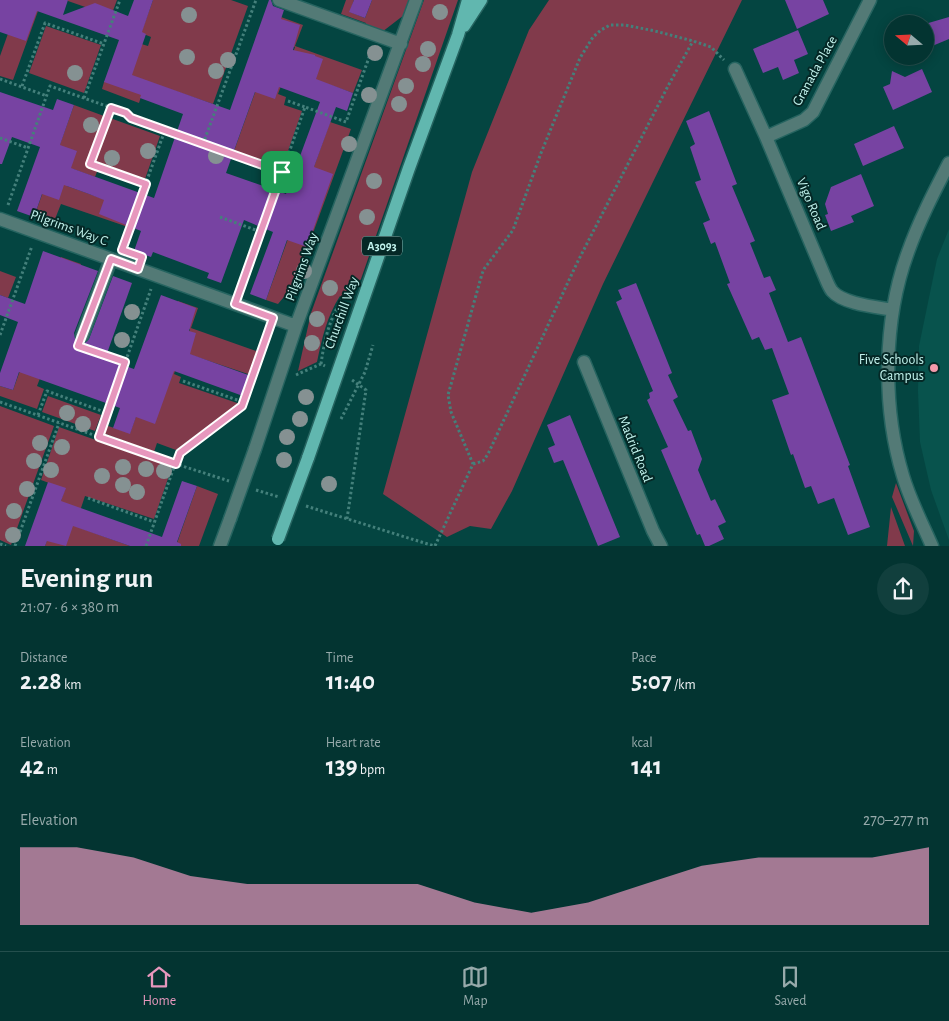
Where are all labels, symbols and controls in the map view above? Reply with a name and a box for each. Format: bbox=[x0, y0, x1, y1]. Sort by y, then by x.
north arrow bbox=[884, 15, 934, 65]
map controls bbox=[884, 15, 934, 65]
street label: Granada Place bbox=[790, 34, 840, 108]
pin bbox=[261, 151, 303, 193]
icon: arrive bbox=[268, 158, 296, 186]
street label: Vigo Road bbox=[794, 176, 828, 232]
street label: Pilgrims Way C bbox=[28, 208, 110, 248]
street label: Pilgrims Way bbox=[283, 231, 321, 303]
road number: A3093 bbox=[362, 237, 402, 256]
street label: Churchill Way bbox=[323, 275, 361, 351]
place label: Five Schools Campus bbox=[859, 353, 924, 383]
marker: Five Schools Campus bbox=[928, 362, 940, 374]
street label: Madrid Road bbox=[615, 414, 655, 484]
button: share bbox=[877, 563, 929, 615]
text: Evening run bbox=[20, 565, 153, 593]
text: 21:07 · 6 × 380 m bbox=[20, 599, 119, 615]
text: Distance bbox=[20, 651, 67, 665]
text: Time bbox=[326, 651, 354, 665]
text: Pace bbox=[631, 651, 657, 665]
text: 2.28 bbox=[20, 669, 62, 694]
text: 11:40 bbox=[326, 669, 375, 694]
text: 5:07 bbox=[631, 669, 672, 694]
text: km bbox=[62, 678, 82, 692]
text: /km bbox=[672, 678, 696, 692]
text: Elevation bbox=[20, 736, 71, 750]
text: Heart rate bbox=[326, 736, 381, 750]
text: kcal bbox=[631, 736, 653, 750]
text: 42 bbox=[20, 754, 44, 779]
text: 139 bbox=[326, 754, 358, 779]
text: 141 bbox=[631, 754, 662, 779]
text: m bbox=[44, 763, 58, 777]
text: bpm bbox=[358, 763, 385, 777]
text: Elevation bbox=[20, 812, 78, 828]
text: 270–277 m bbox=[863, 812, 929, 828]
tab: Home bbox=[143, 963, 176, 1010]
tab: Map bbox=[461, 963, 489, 1010]
tab: Saved bbox=[774, 963, 806, 1010]

